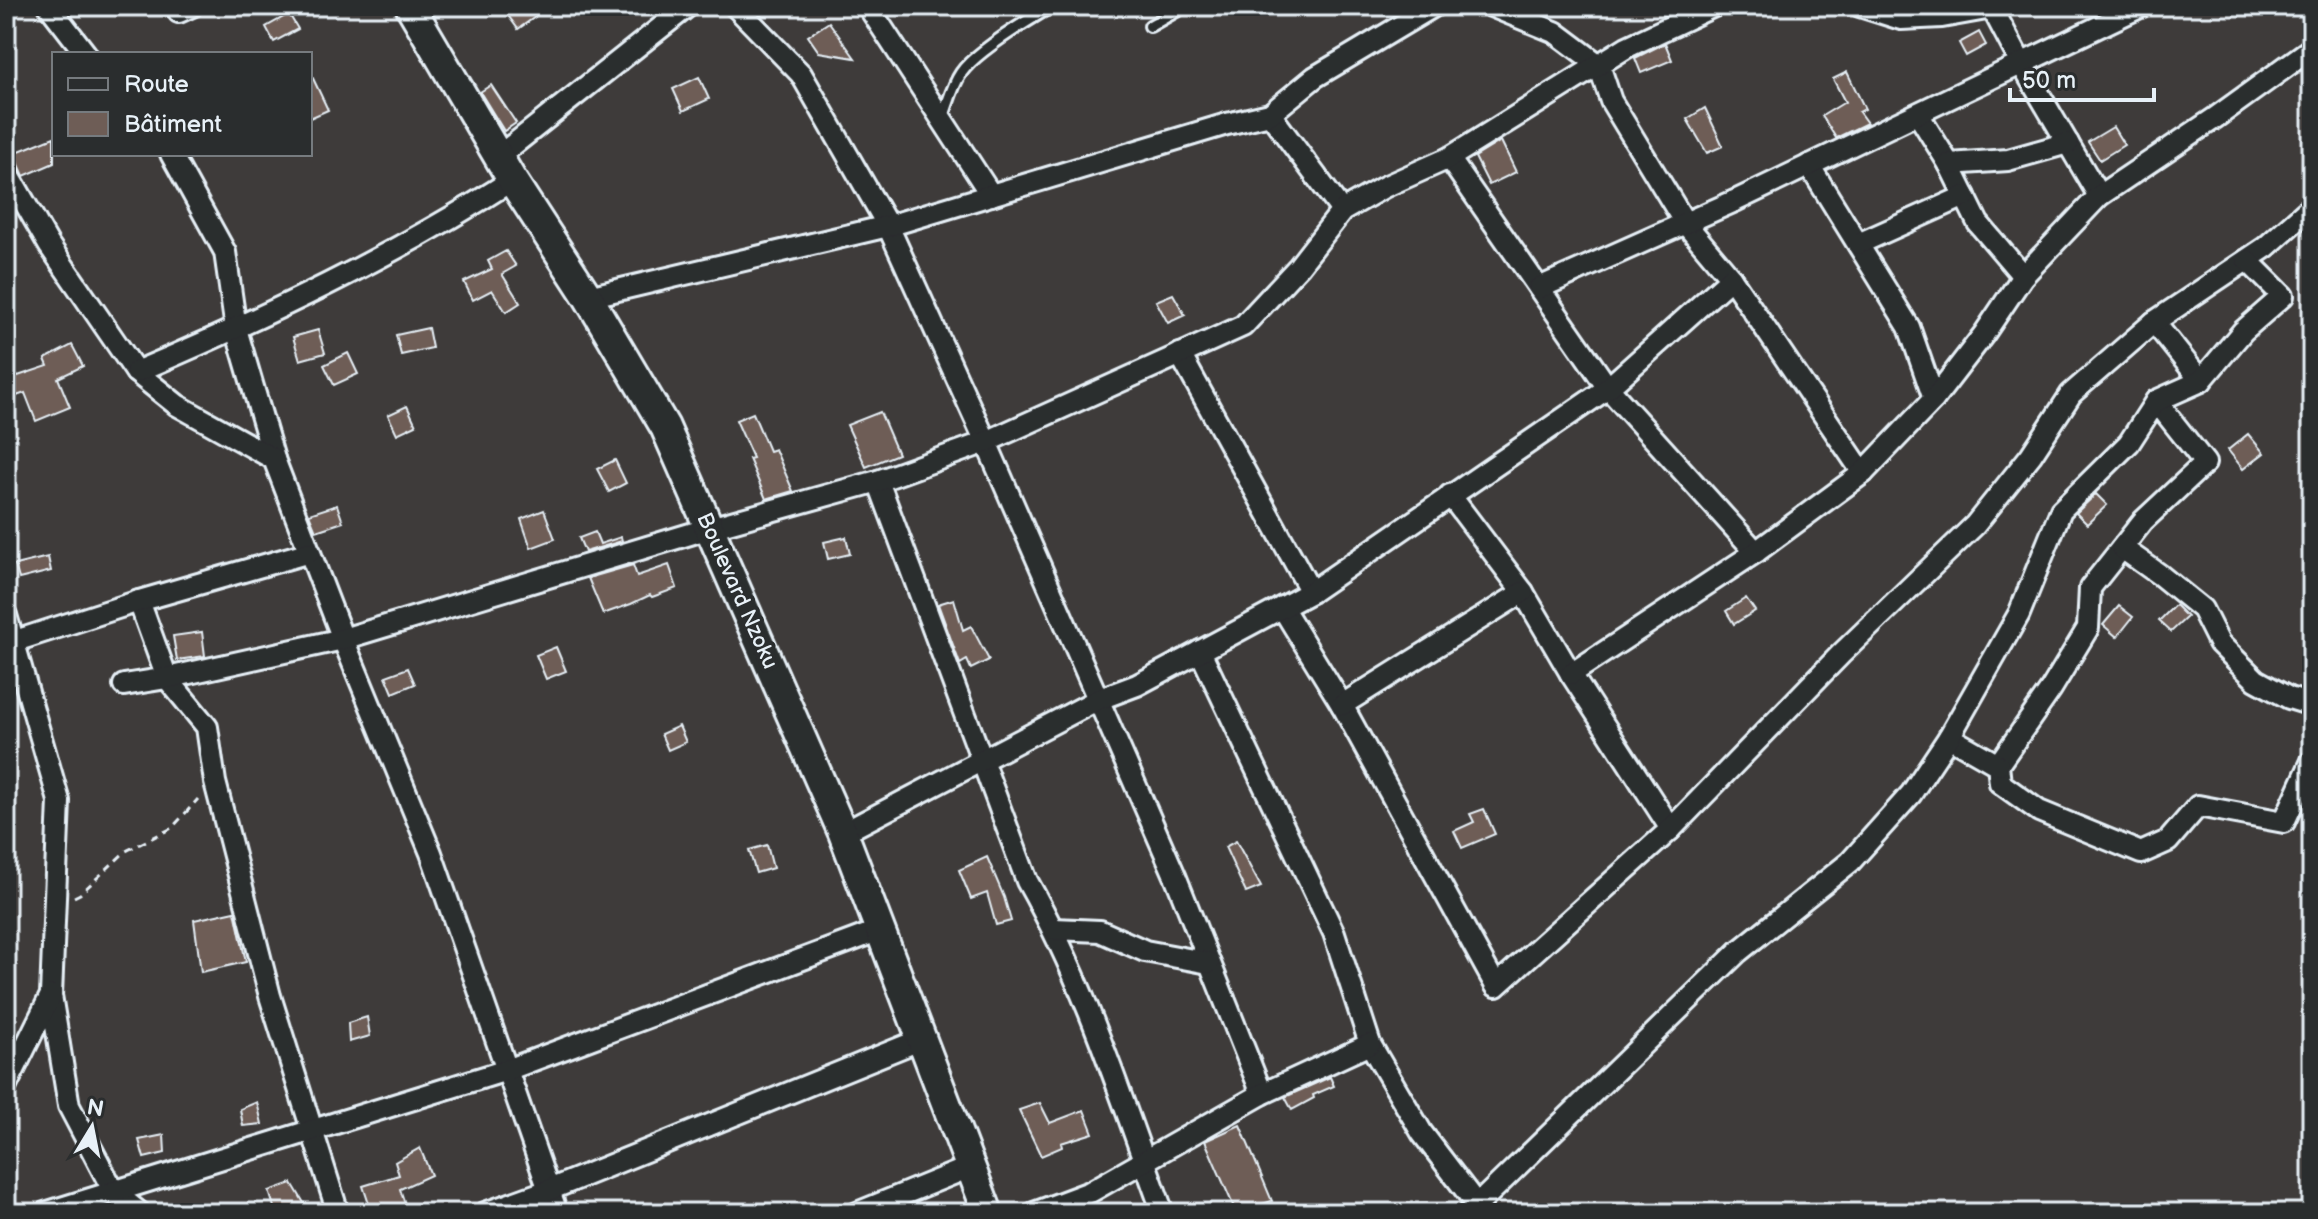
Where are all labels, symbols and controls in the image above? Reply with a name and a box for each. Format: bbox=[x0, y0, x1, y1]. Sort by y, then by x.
legend bbox=[52, 52, 312, 156]
scale bar bbox=[2010, 52, 2154, 102]
text: 50 m bbox=[2022, 66, 2076, 95]
text: Route bbox=[124, 70, 189, 99]
text: Bâtiment bbox=[124, 110, 223, 139]
street label: Boulevard Nzoku bbox=[690, 509, 784, 673]
north arrow bbox=[52, 1087, 132, 1167]
text: N bbox=[85, 1094, 106, 1124]

